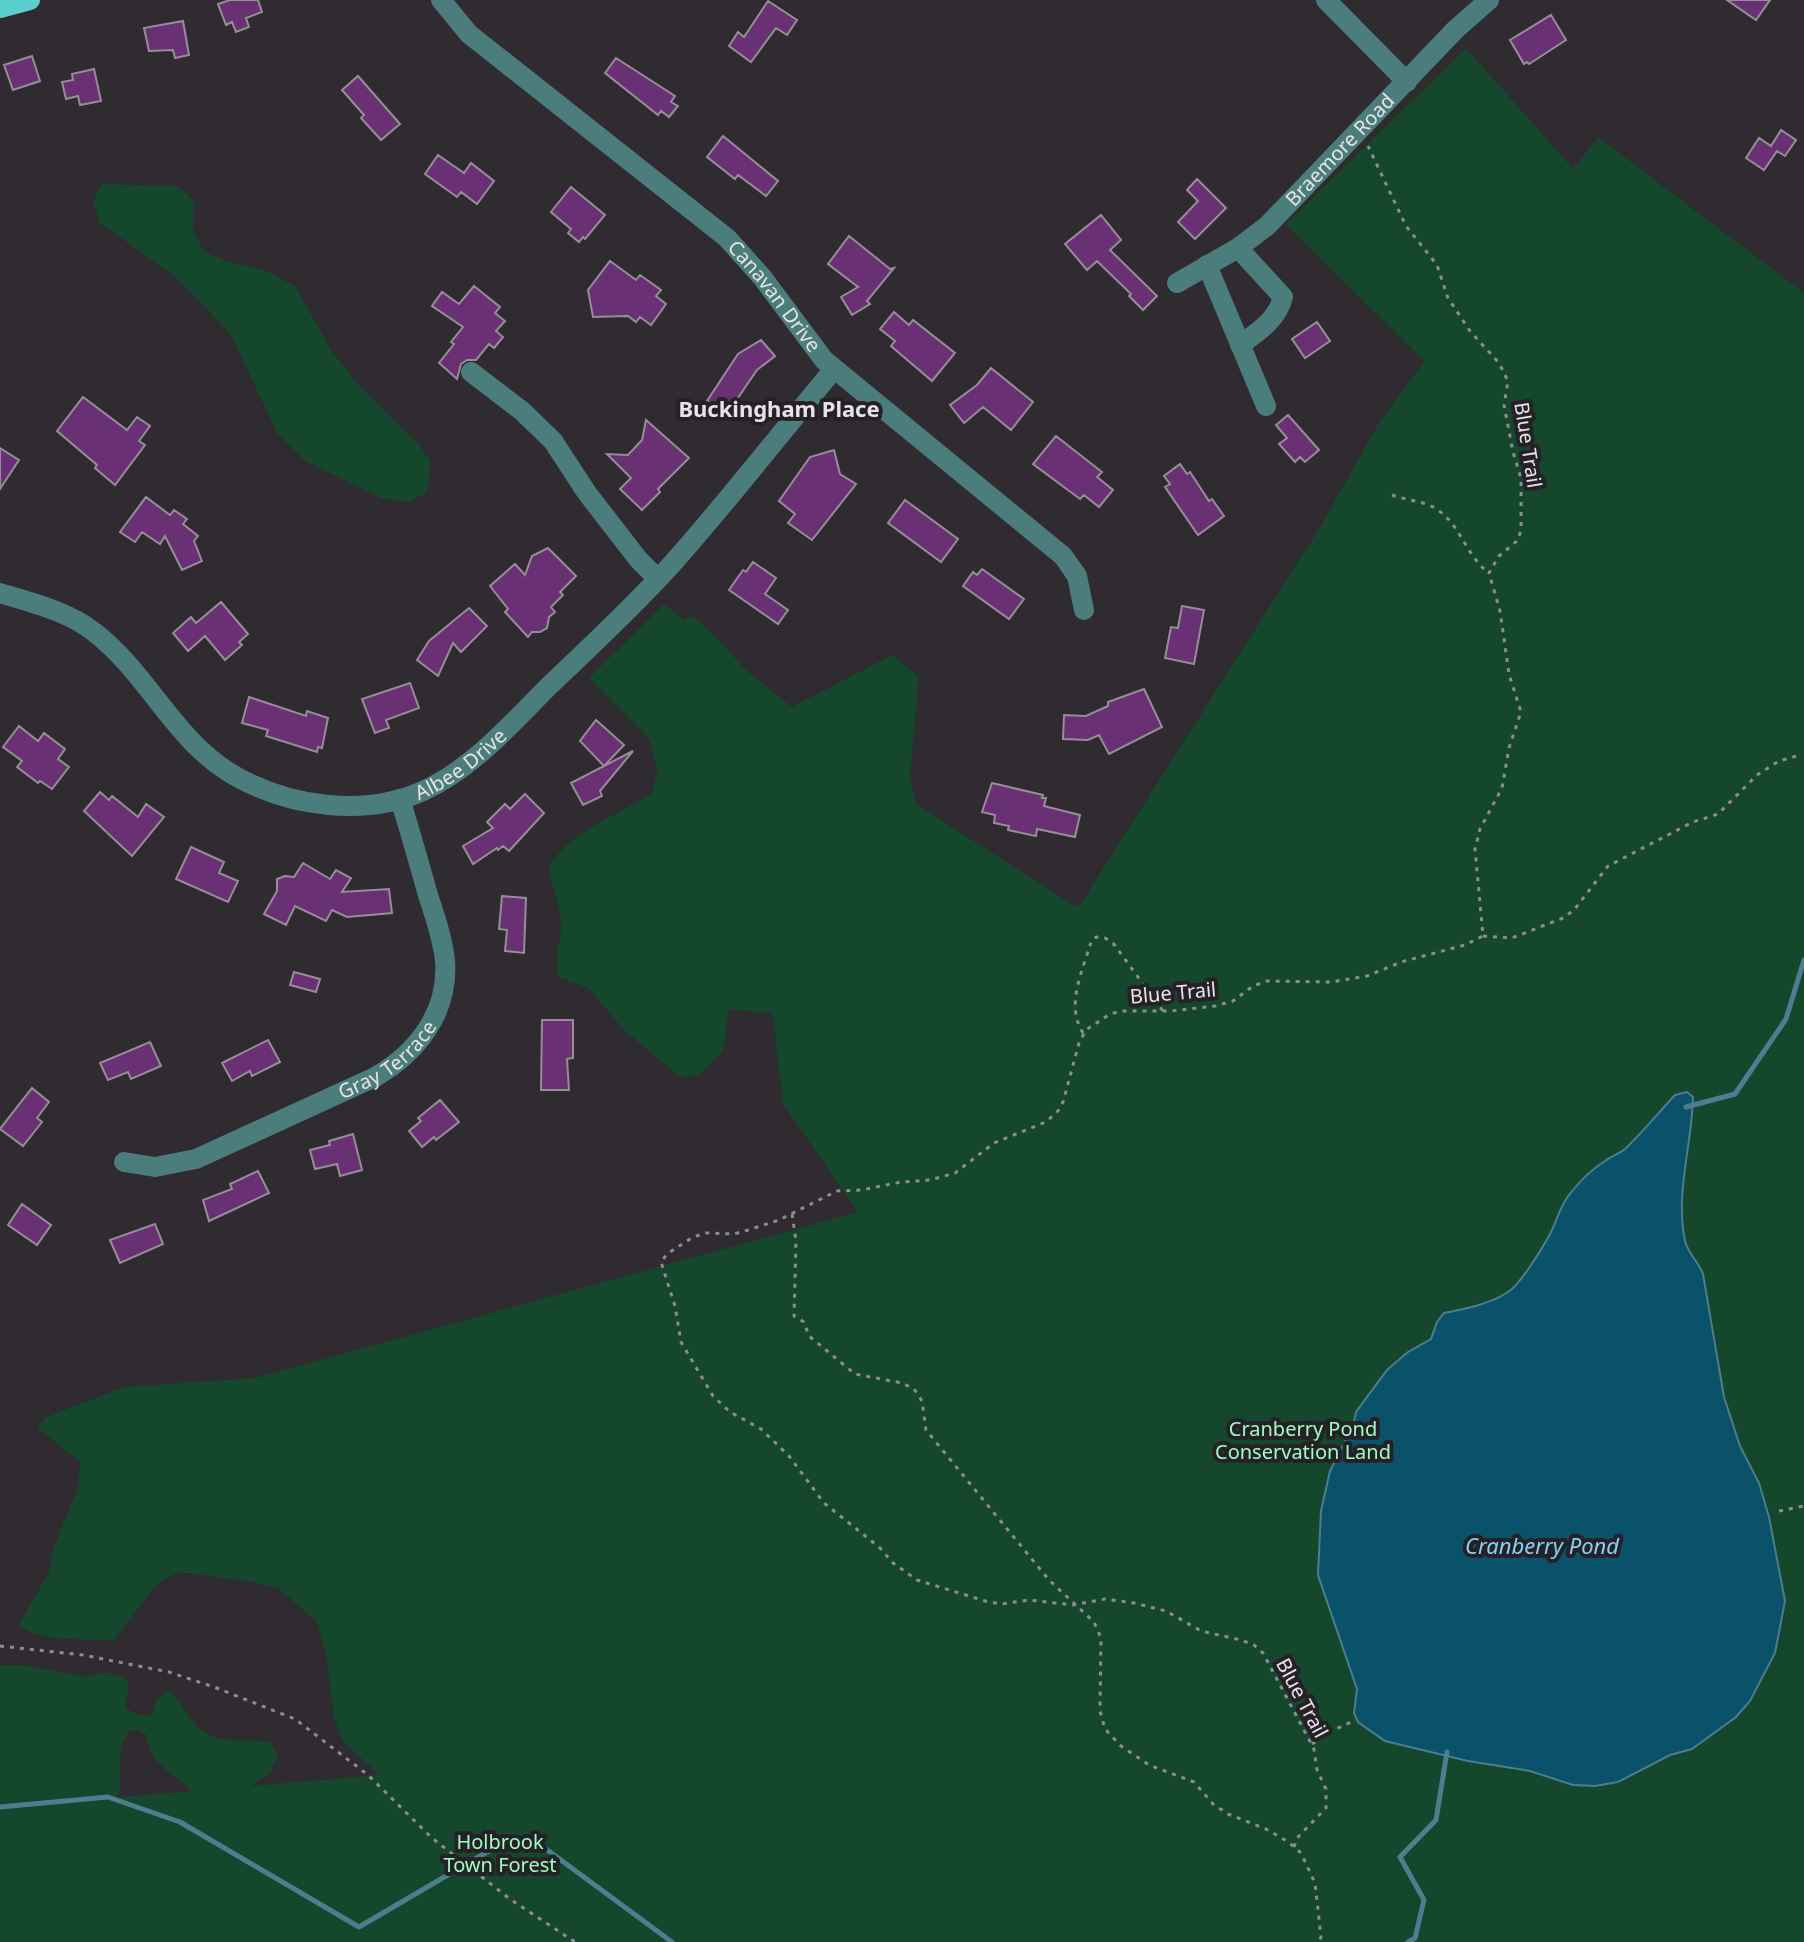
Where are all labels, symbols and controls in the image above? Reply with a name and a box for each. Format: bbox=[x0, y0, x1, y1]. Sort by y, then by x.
street label: Braemore Road bbox=[1279, 87, 1400, 212]
street label: Canavan Drive bbox=[722, 234, 827, 357]
district label: Buckingham Place bbox=[678, 393, 880, 423]
street label: Blue Trail bbox=[1508, 400, 1549, 490]
street label: Albee Drive bbox=[410, 722, 512, 806]
street label: Blue Trail bbox=[1129, 975, 1217, 1010]
street label: Gray Terrace bbox=[333, 1015, 442, 1105]
park label: Cranberry Pond Conservation Land bbox=[1215, 1415, 1391, 1465]
water label: Cranberry Pond bbox=[1465, 1530, 1620, 1560]
street label: Blue Trail bbox=[1270, 1653, 1335, 1742]
park label: Holbrook Town Forest bbox=[443, 1828, 557, 1878]

